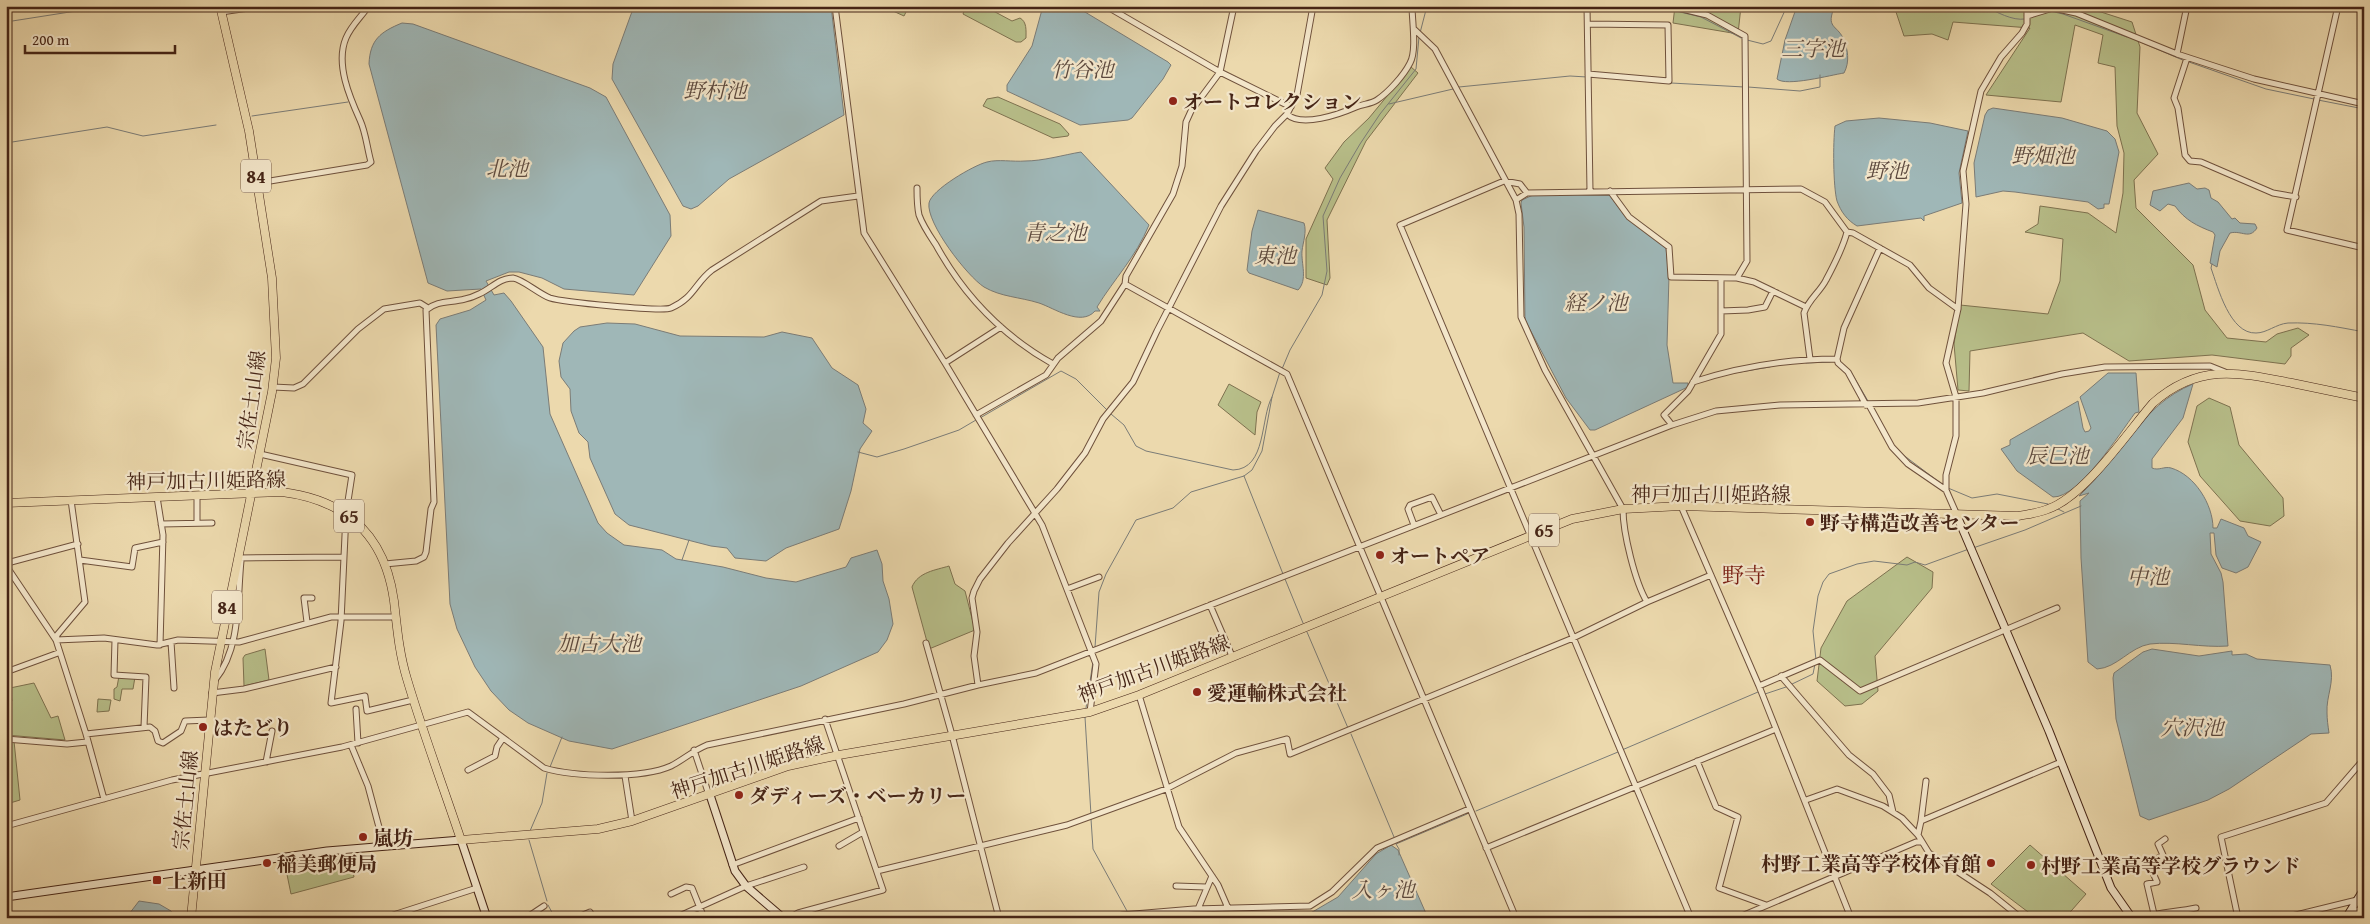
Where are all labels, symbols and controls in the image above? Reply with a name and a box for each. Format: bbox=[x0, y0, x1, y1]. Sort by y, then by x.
scale bar bbox=[25, 22, 175, 54]
text: 200 m bbox=[32, 29, 70, 50]
water label: 三字池 bbox=[1782, 33, 1846, 64]
water label: 竹谷池 bbox=[1051, 54, 1115, 85]
water label: 野村池 bbox=[684, 75, 748, 106]
place label: オートコレクション bbox=[1183, 87, 1361, 116]
marker: オートコレクション bbox=[1167, 95, 1179, 107]
water label: 野畑池 bbox=[2012, 140, 2076, 171]
water label: 北池 bbox=[486, 153, 530, 184]
water label: 野池 bbox=[1866, 155, 1910, 186]
road number: 84 bbox=[241, 160, 271, 192]
water label: 青之池 bbox=[1024, 217, 1088, 248]
water label: 東池 bbox=[1254, 240, 1298, 271]
water label: 経ノ池 bbox=[1565, 287, 1629, 318]
street label: 宗佐土山線 bbox=[230, 348, 272, 452]
water label: 辰巳池 bbox=[2026, 440, 2090, 471]
street label: 神戸加古川姫路線 bbox=[126, 464, 286, 496]
street label: 神戸加古川姫路線 bbox=[1631, 479, 1791, 508]
road number: 65 bbox=[334, 500, 364, 532]
place label: 野寺構造改善センター bbox=[1820, 508, 2019, 537]
road number: 65 bbox=[1529, 514, 1559, 546]
marker: 野寺構造改善センター bbox=[1804, 516, 1816, 528]
place label: オートペア bbox=[1390, 541, 1490, 570]
marker: オートペア bbox=[1374, 549, 1386, 561]
district label: 野寺 bbox=[1722, 559, 1766, 591]
water label: 中池 bbox=[2127, 561, 2171, 592]
road number: 84 bbox=[212, 590, 242, 624]
street label: 神戸加古川姫路線 bbox=[1073, 627, 1233, 709]
water label: 加古大池 bbox=[557, 628, 643, 659]
place label: 愛運輸株式会社 bbox=[1207, 678, 1347, 707]
marker: 愛運輸株式会社 bbox=[1191, 686, 1203, 698]
water label: 穴沢池 bbox=[2161, 712, 2225, 743]
place label: はたどり bbox=[213, 713, 293, 742]
marker: はたどり bbox=[197, 721, 209, 733]
street label: 神戸加古川姫路線 bbox=[666, 728, 828, 806]
street label: 宗佐土山線 bbox=[165, 749, 205, 851]
place label: ダディーズ・ベーカリー bbox=[749, 781, 966, 810]
marker: ダディーズ・ベーカリー bbox=[733, 789, 745, 801]
place label: 嵐坊 bbox=[373, 823, 413, 852]
marker: 嵐坊 bbox=[357, 831, 369, 843]
place label: 稲美郵便局 bbox=[277, 849, 377, 878]
place label: 村野工業高等学校体育館 bbox=[1761, 849, 1981, 878]
place label: 村野工業高等学校グラウンド bbox=[2041, 851, 2301, 880]
marker: 稲美郵便局 bbox=[261, 857, 273, 869]
marker: 村野工業高等学校体育館 bbox=[1985, 857, 1997, 869]
marker: 村野工業高等学校グラウンド bbox=[2025, 859, 2037, 871]
place label: 上新田 bbox=[167, 866, 227, 895]
marker: 上新田 bbox=[151, 874, 163, 886]
water label: 入ヶ池 bbox=[1352, 874, 1416, 905]

